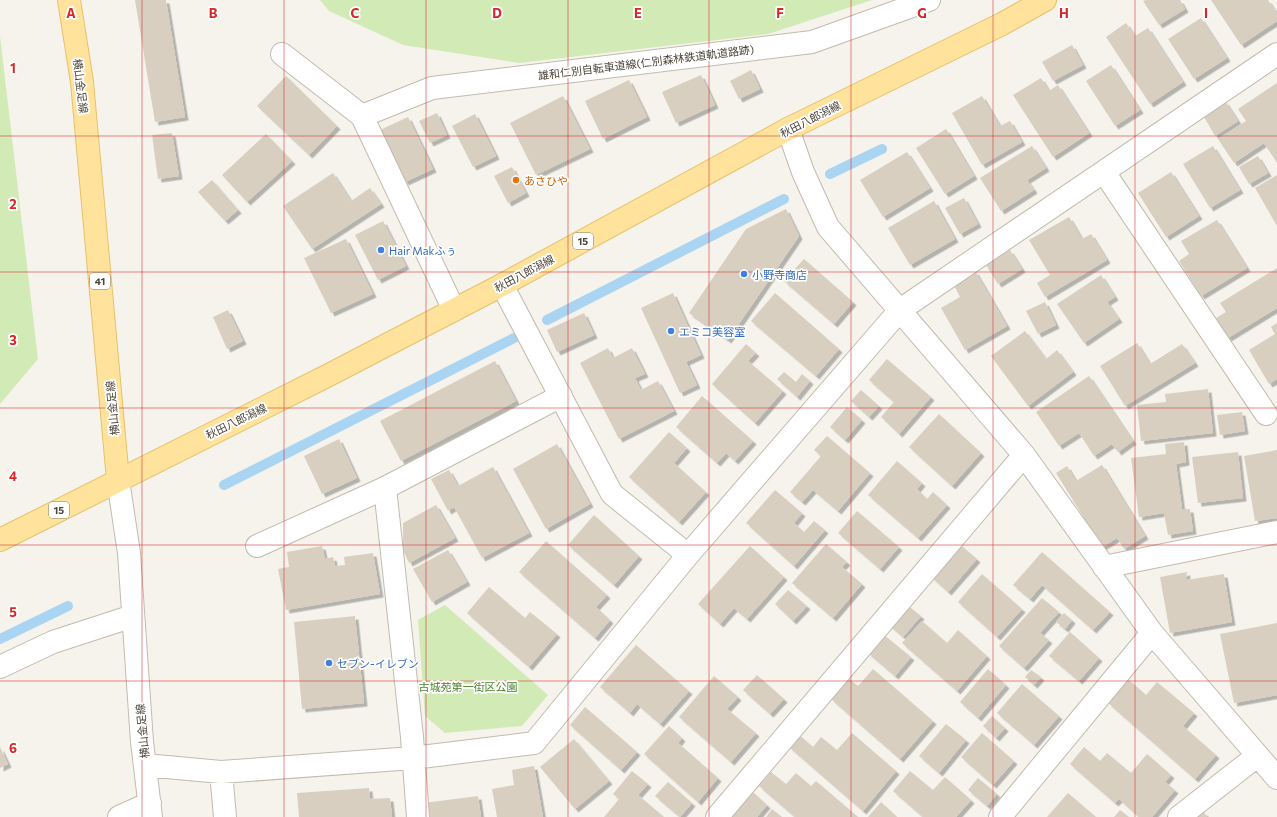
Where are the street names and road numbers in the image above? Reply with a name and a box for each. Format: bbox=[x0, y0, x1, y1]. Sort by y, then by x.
street label: 雄和仁別自転車道線(仁別森林鉄道軌道路跡) bbox=[537, 42, 755, 82]
street label: 横山金足線 bbox=[71, 58, 91, 114]
street label: 秋田八郎潟線 bbox=[778, 98, 842, 140]
road number: 15 bbox=[573, 233, 593, 249]
street label: 秋田八郎潟線 bbox=[492, 252, 556, 294]
road number: 41 bbox=[90, 273, 110, 289]
street label: 横山金足線 bbox=[103, 380, 121, 436]
street label: 秋田八郎潟線 bbox=[203, 401, 269, 441]
road number: 15 bbox=[49, 502, 69, 518]
street label: 横山金足線 bbox=[133, 703, 151, 759]

